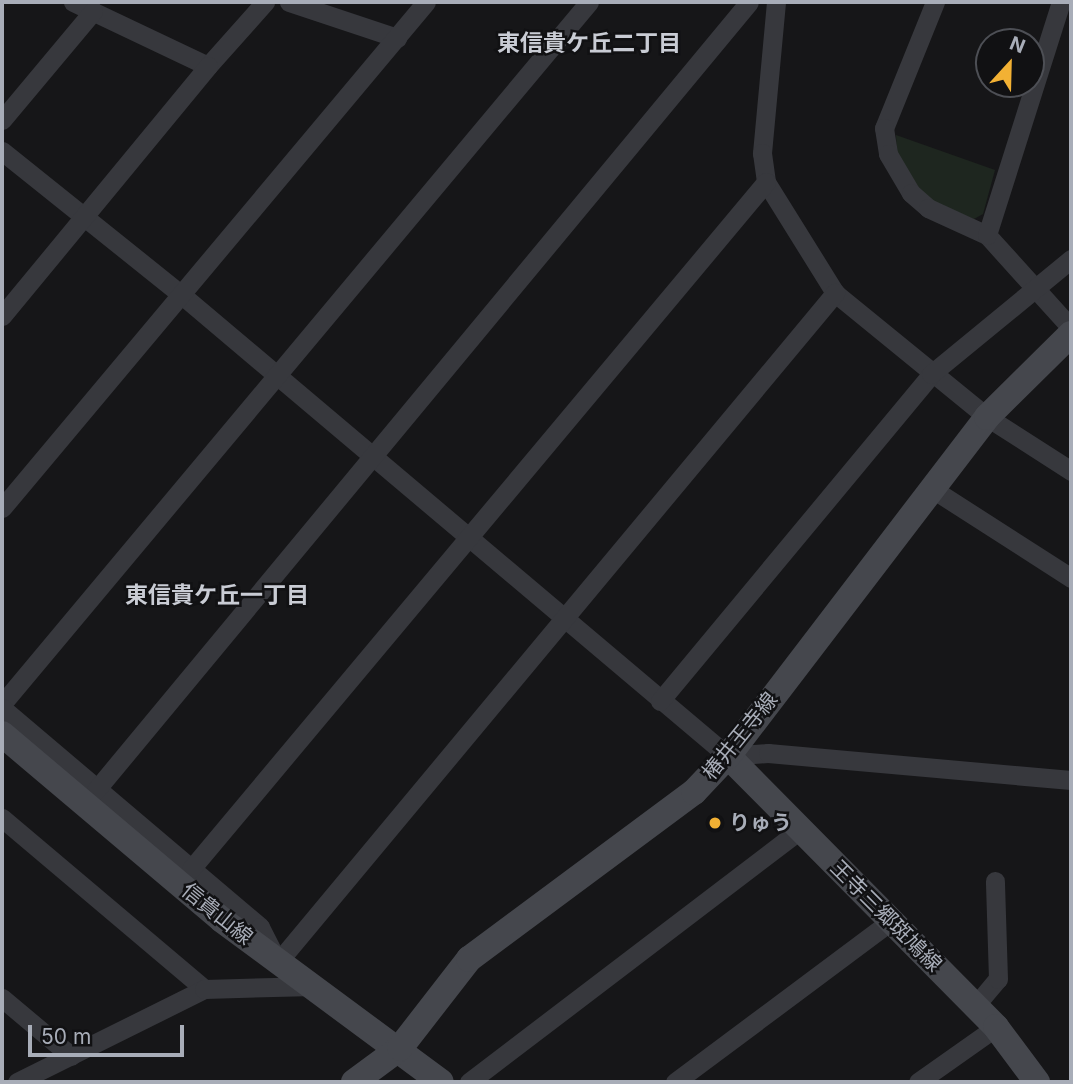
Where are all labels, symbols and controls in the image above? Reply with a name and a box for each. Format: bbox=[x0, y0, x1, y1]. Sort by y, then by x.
north arrow bbox=[975, 28, 1045, 98]
district label: 東信貴ケ丘二丁目 bbox=[497, 29, 681, 57]
text: N bbox=[1006, 32, 1028, 58]
district label: 東信貴ケ丘一丁目 bbox=[125, 581, 309, 609]
street label: 椿井王寺線 bbox=[697, 687, 783, 785]
place label: りゅう bbox=[729, 810, 792, 836]
marker: りゅう bbox=[707, 815, 723, 831]
street label: 王寺三郷斑鳩線 bbox=[825, 855, 947, 977]
street label: 信貴山線 bbox=[176, 878, 258, 950]
scale bar bbox=[32, 1010, 187, 1054]
text: 50 m bbox=[41, 1024, 91, 1049]

